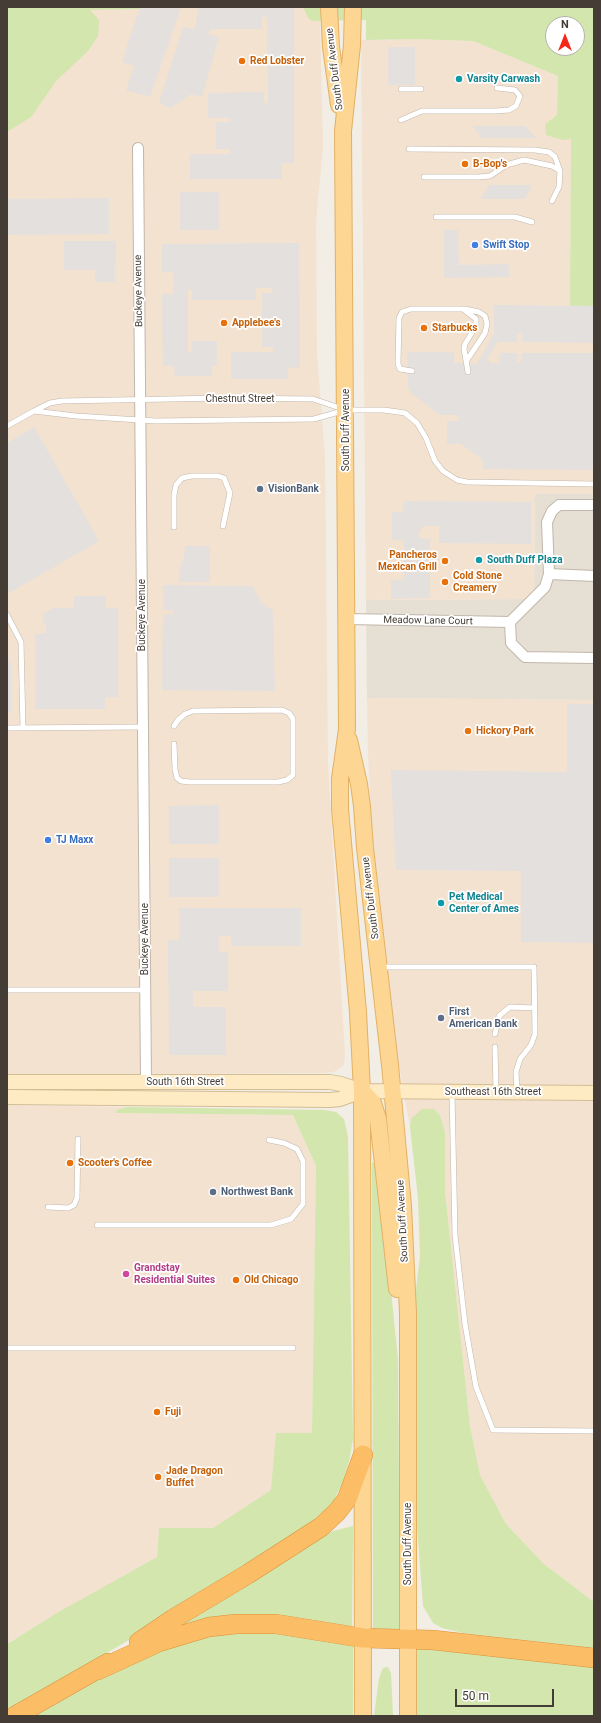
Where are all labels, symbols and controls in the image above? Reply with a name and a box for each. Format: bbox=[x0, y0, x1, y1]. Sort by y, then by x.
north arrow bbox=[545, 16, 585, 56]
text: N bbox=[561, 18, 569, 31]
street label: South Duff Avenue bbox=[324, 27, 346, 111]
place label: Red Lobster bbox=[250, 55, 304, 67]
marker: Red Lobster bbox=[237, 56, 247, 66]
place label: Varsity Carwash bbox=[467, 73, 540, 85]
marker: Varsity Carwash bbox=[454, 74, 464, 84]
place label: B-Bop's bbox=[473, 158, 507, 170]
marker: B-Bop's bbox=[460, 159, 470, 169]
place label: Swift Stop bbox=[483, 239, 529, 251]
marker: Swift Stop bbox=[470, 240, 480, 250]
street label: Buckeye Avenue bbox=[132, 255, 146, 327]
place label: Applebee's bbox=[232, 317, 281, 329]
marker: Applebee's bbox=[219, 318, 229, 328]
place label: Starbucks bbox=[432, 322, 477, 334]
marker: Starbucks bbox=[419, 323, 429, 333]
street label: South Duff Avenue bbox=[340, 389, 352, 471]
street label: Chestnut Street bbox=[206, 393, 274, 405]
place label: VisionBank bbox=[268, 483, 319, 495]
marker: VisionBank bbox=[255, 484, 265, 494]
place label: Pancheros Mexican Grill bbox=[378, 549, 437, 572]
place label: South Duff Plaza bbox=[487, 554, 562, 566]
marker: South Duff Plaza bbox=[474, 555, 484, 565]
marker: Pancheros Mexican Grill bbox=[440, 556, 450, 566]
place label: Cold Stone Creamery bbox=[453, 570, 502, 594]
marker: Cold Stone Creamery bbox=[440, 577, 450, 587]
street label: Buckeye Avenue bbox=[136, 579, 148, 651]
street label: Meadow Lane Court bbox=[383, 614, 473, 628]
place label: Hickory Park bbox=[476, 725, 534, 737]
marker: Hickory Park bbox=[463, 726, 473, 736]
place label: TJ Maxx bbox=[56, 834, 93, 846]
marker: TJ Maxx bbox=[43, 835, 53, 845]
street label: South Duff Avenue bbox=[360, 856, 382, 940]
place label: Pet Medical Center of Ames bbox=[449, 891, 519, 914]
marker: Pet Medical Center of Ames bbox=[436, 898, 446, 908]
street label: Buckeye Avenue bbox=[139, 903, 151, 975]
place label: First American Bank bbox=[449, 1006, 517, 1030]
marker: First American Bank bbox=[436, 1013, 446, 1023]
street label: South 16th Street bbox=[146, 1076, 224, 1088]
street label: Southeast 16th Street bbox=[445, 1086, 541, 1098]
place label: Scooter's Coffee bbox=[78, 1157, 152, 1169]
marker: Scooter's Coffee bbox=[65, 1158, 75, 1168]
street label: South Duff Avenue bbox=[395, 1179, 411, 1263]
place label: Northwest Bank bbox=[221, 1186, 293, 1198]
marker: Northwest Bank bbox=[208, 1187, 218, 1197]
place label: Grandstay Residential Suites bbox=[134, 1262, 215, 1286]
marker: Grandstay Residential Suites bbox=[121, 1269, 131, 1279]
place label: Old Chicago bbox=[244, 1274, 298, 1286]
marker: Old Chicago bbox=[231, 1275, 241, 1285]
place label: Fuji bbox=[165, 1406, 181, 1418]
marker: Fuji bbox=[152, 1407, 162, 1417]
place label: Jade Dragon Buffet bbox=[166, 1465, 223, 1488]
marker: Jade Dragon Buffet bbox=[153, 1472, 163, 1482]
street label: South Duff Avenue bbox=[402, 1503, 414, 1585]
scale bar bbox=[457, 1681, 556, 1707]
text: 50 m bbox=[462, 1689, 489, 1703]

